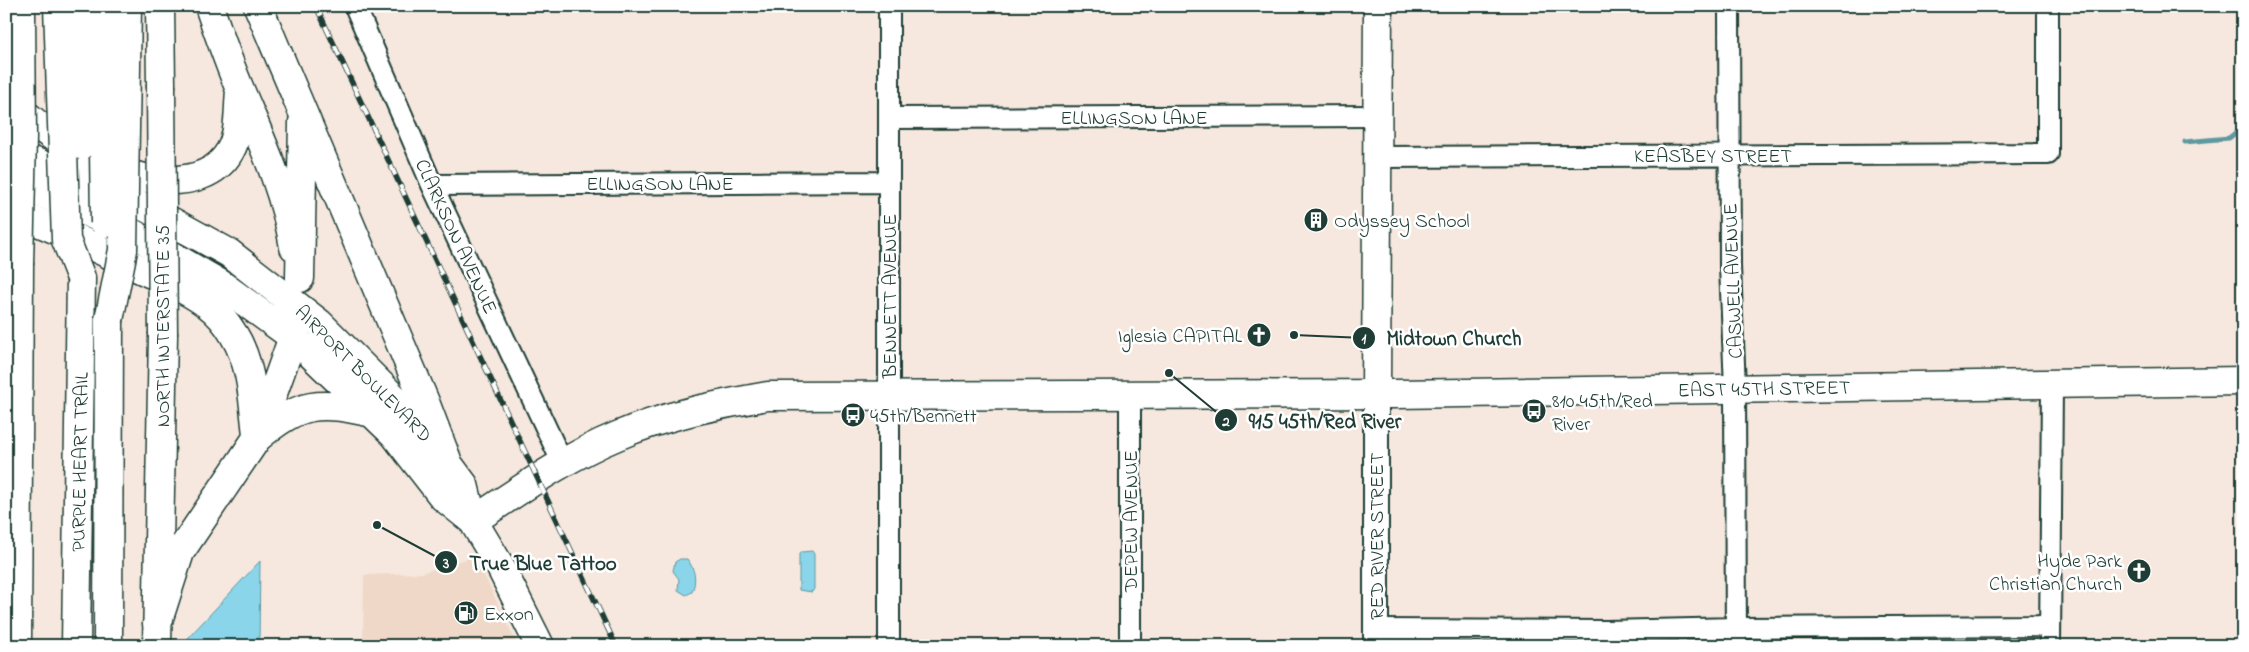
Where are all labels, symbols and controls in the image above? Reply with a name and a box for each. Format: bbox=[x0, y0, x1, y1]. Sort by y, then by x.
street label: ELLINGSON LANE bbox=[1060, 105, 1208, 134]
street label: KEASBEY STREET bbox=[1634, 143, 1792, 172]
street label: CLARKSON AVENUE bbox=[406, 155, 503, 319]
street label: ELLINGSON LANE bbox=[586, 171, 734, 200]
street label: CASWELL AVENUE bbox=[1717, 203, 1752, 359]
building icon: Odyssey School bbox=[1303, 207, 1329, 233]
place label: Odyssey School bbox=[1334, 208, 1470, 237]
street label: BENNETT AVENUE bbox=[877, 214, 906, 379]
street label: NORTH INTERSTATE 35 bbox=[150, 225, 179, 427]
street label: AIRPORT BOULEVARD bbox=[287, 299, 438, 450]
callout: Midtown Church bbox=[1352, 320, 1532, 356]
church icon: Iglesia CAPITAL bbox=[1246, 322, 1272, 348]
place label: Iglesia CAPITAL bbox=[1118, 323, 1243, 353]
text: Midtown Church bbox=[1387, 325, 1521, 355]
text: 1 bbox=[1362, 328, 1367, 350]
street label: PURPLE HEART TRAIL bbox=[65, 371, 98, 552]
street label: EAST 45TH STREET bbox=[1678, 374, 1851, 407]
place label: 810 45th/Red River bbox=[1552, 388, 1653, 440]
bus stop icon: 810 45th/Red River bbox=[1521, 398, 1547, 424]
bus stop icon: 45th/Bennett bbox=[840, 402, 866, 428]
callout: 915 45th/Red River bbox=[1214, 402, 1411, 438]
place label: 45th/Bennett bbox=[870, 403, 977, 432]
text: 915 45th/Red River bbox=[1248, 408, 1402, 438]
text: 2 bbox=[1221, 411, 1230, 433]
street label: DEPEW AVENUE bbox=[1118, 450, 1147, 593]
street label: RED RIVER STREET bbox=[1364, 452, 1393, 620]
callout: True Blue Tattoo bbox=[434, 544, 626, 580]
place label: Hyde Park Christian Church bbox=[1989, 548, 2122, 600]
text: True Blue Tattoo bbox=[469, 550, 617, 580]
text: 3 bbox=[442, 553, 449, 575]
church icon: Hyde Park Christian Church bbox=[2126, 558, 2152, 584]
fuel station icon: Exxon bbox=[453, 600, 479, 626]
place label: Exxon bbox=[484, 601, 534, 630]

